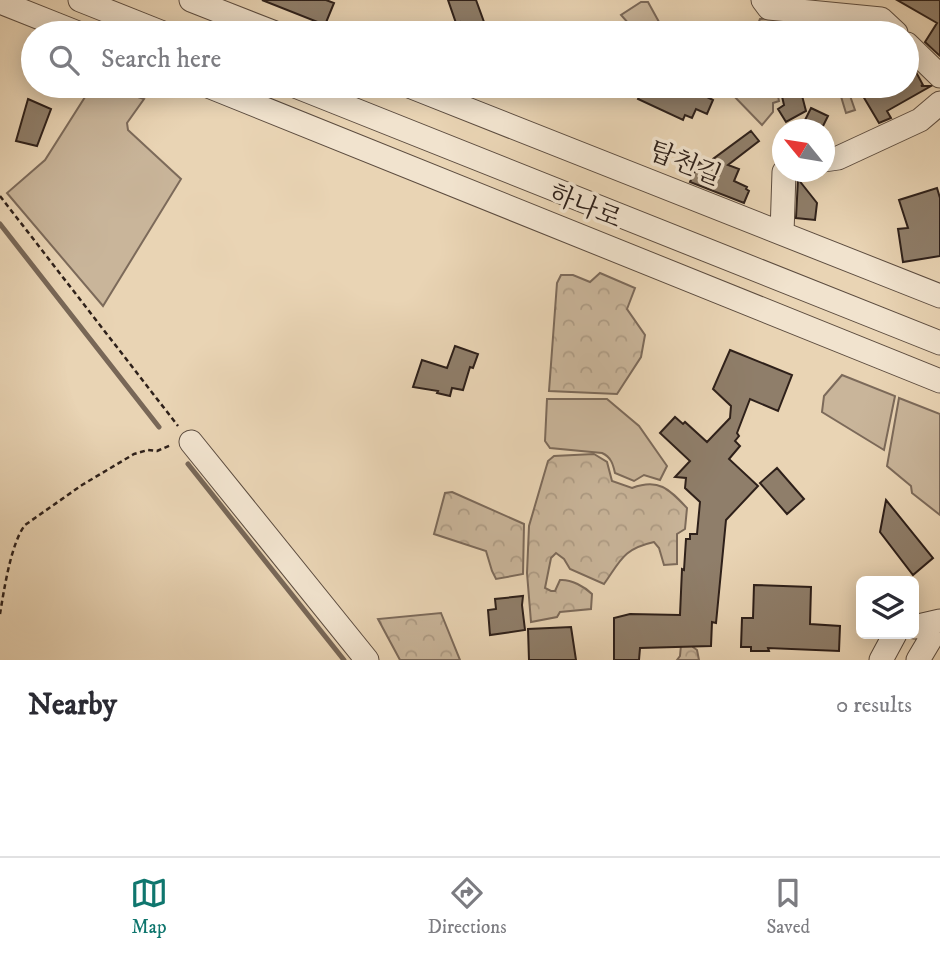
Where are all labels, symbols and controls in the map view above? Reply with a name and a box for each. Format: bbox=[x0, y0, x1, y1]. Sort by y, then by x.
search box bbox=[21, 21, 919, 98]
icon: search bbox=[45, 41, 83, 79]
text: Search here bbox=[101, 43, 221, 76]
north arrow bbox=[772, 119, 835, 182]
street label: 탑천길 bbox=[644, 135, 726, 193]
street label: 하나로 bbox=[544, 178, 626, 236]
map controls bbox=[856, 576, 919, 639]
button: layers bbox=[856, 576, 919, 639]
text: Nearby bbox=[28, 687, 117, 724]
text: 0 results bbox=[836, 691, 912, 720]
tab: Map bbox=[130, 874, 168, 939]
tab: Directions bbox=[428, 874, 507, 939]
tab: Saved bbox=[766, 874, 810, 939]

